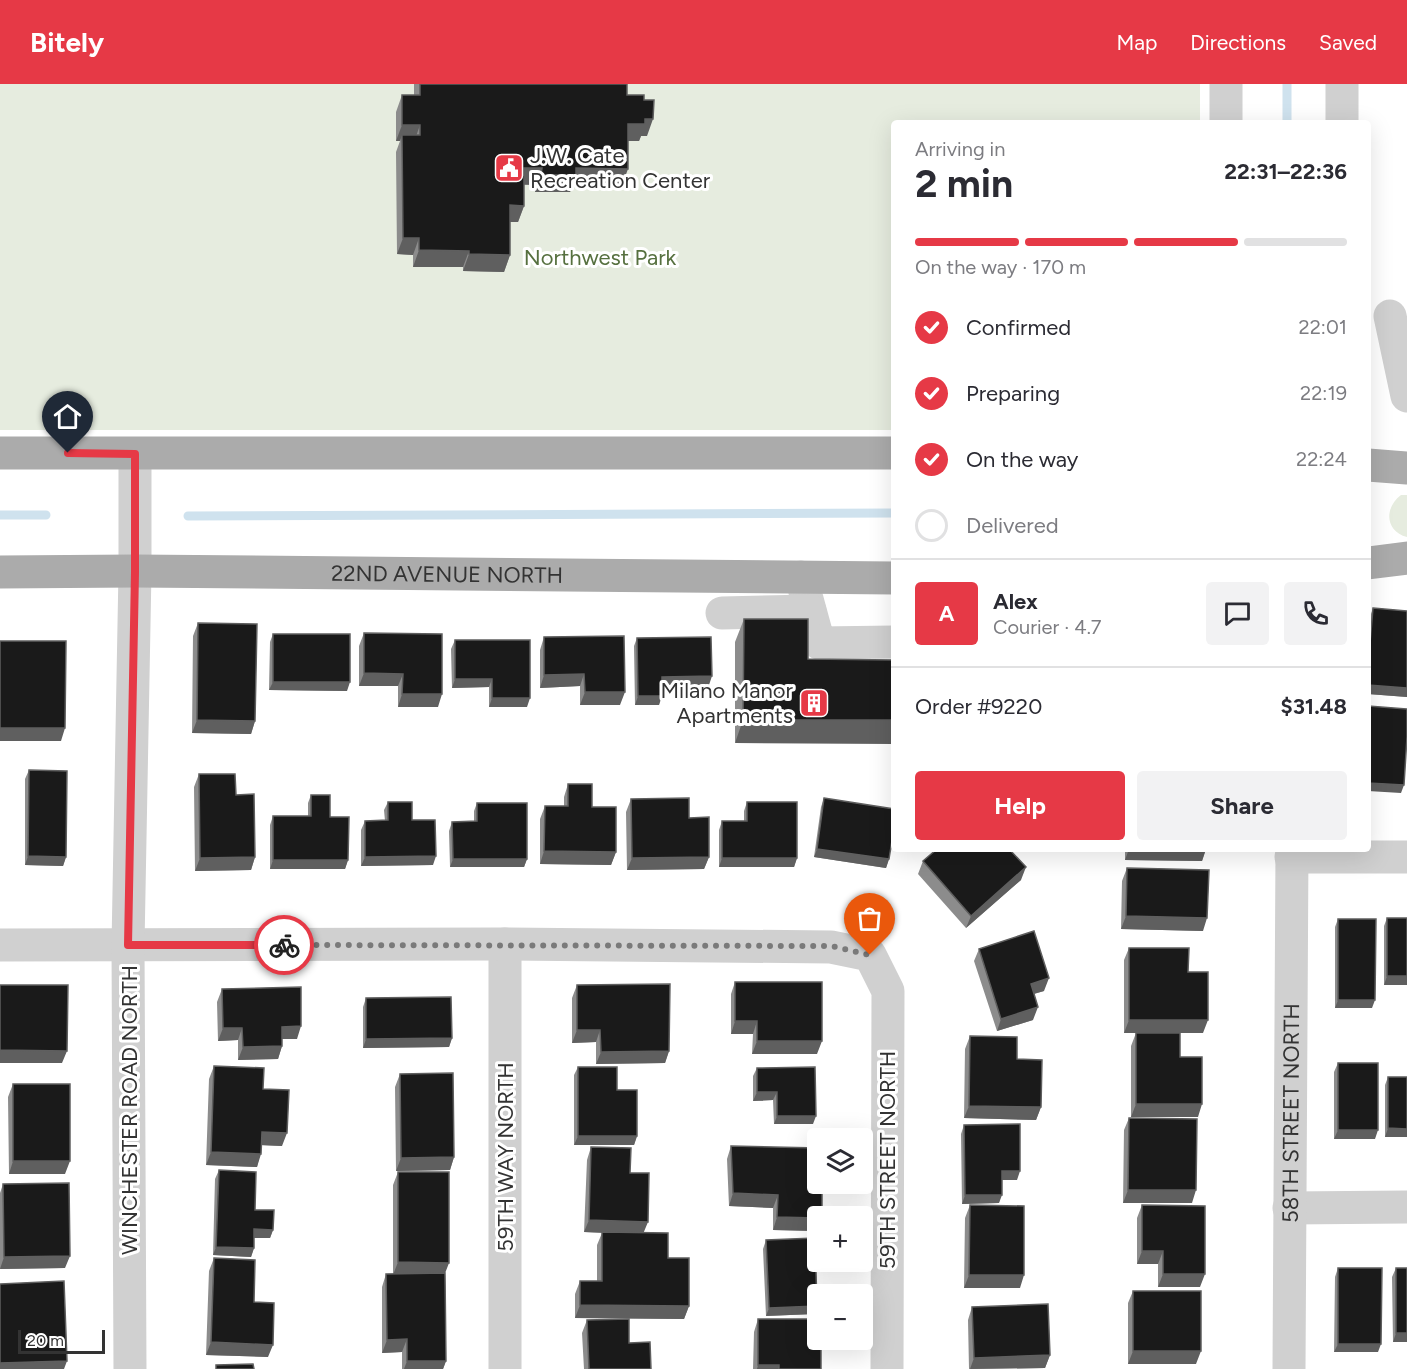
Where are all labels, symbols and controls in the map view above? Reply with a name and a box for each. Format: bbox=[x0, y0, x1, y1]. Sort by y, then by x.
text: Bitely bbox=[30, 25, 104, 59]
text: Map bbox=[1116, 30, 1157, 55]
text: Directions bbox=[1190, 30, 1286, 55]
text: Saved bbox=[1319, 30, 1377, 55]
text: Arriving in bbox=[915, 137, 1005, 161]
place label: J.W. Cate Recreation Center bbox=[530, 142, 711, 194]
public building icon: J.W. Cate Recreation Center bbox=[493, 152, 525, 184]
text: 22:31–22:36 bbox=[1224, 158, 1347, 185]
text: 2 min bbox=[915, 160, 1013, 207]
park label: Northwest Park bbox=[524, 244, 677, 271]
text: On the way · 170 m bbox=[915, 255, 1086, 279]
icon: check bbox=[915, 311, 948, 344]
text: Confirmed bbox=[966, 314, 1071, 341]
text: 22:01 bbox=[1299, 315, 1347, 339]
icon: check bbox=[915, 377, 948, 410]
text: Preparing bbox=[966, 380, 1060, 407]
text: 22:19 bbox=[1300, 381, 1347, 405]
pin bbox=[42, 391, 93, 453]
icon: home bbox=[51, 400, 84, 433]
icon: check bbox=[915, 443, 948, 476]
text: On the way bbox=[966, 446, 1078, 473]
text: 22:24 bbox=[1296, 447, 1347, 471]
text: Delivered bbox=[966, 512, 1059, 539]
street label: 22ND AVENUE NORTH bbox=[331, 560, 563, 589]
button: chat bbox=[1206, 582, 1269, 645]
button: phone bbox=[1284, 582, 1347, 645]
text: Alex bbox=[993, 588, 1038, 615]
text: A bbox=[939, 600, 954, 627]
text: Courier · 4.7 bbox=[993, 615, 1102, 639]
place label: Milano Manor Apartments bbox=[660, 677, 794, 729]
building icon: Milano Manor Apartments bbox=[798, 687, 830, 719]
text: Order #9220 bbox=[915, 693, 1042, 720]
text: $31.48 bbox=[1280, 693, 1347, 720]
button: Help bbox=[915, 771, 1125, 840]
button: Share bbox=[1137, 771, 1347, 840]
pin bbox=[844, 893, 895, 955]
icon: bag bbox=[853, 902, 886, 935]
courier bbox=[254, 915, 314, 975]
icon: bike bbox=[268, 929, 301, 962]
street label: WINCHESTER ROAD NORTH bbox=[116, 965, 143, 1255]
street label: 58TH STREET NORTH bbox=[1277, 1003, 1305, 1223]
street label: 59TH STREET NORTH bbox=[874, 1051, 901, 1269]
street label: 59TH WAY NORTH bbox=[492, 1062, 519, 1252]
map controls bbox=[807, 1128, 873, 1350]
button: layers bbox=[807, 1128, 873, 1194]
button: + bbox=[807, 1206, 873, 1272]
button: − bbox=[807, 1284, 873, 1350]
scale bar bbox=[18, 1327, 105, 1354]
text: 20 m bbox=[27, 1331, 64, 1350]

